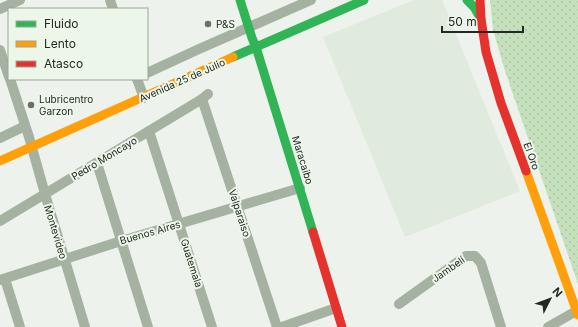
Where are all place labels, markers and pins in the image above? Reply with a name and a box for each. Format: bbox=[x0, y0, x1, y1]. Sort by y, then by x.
place label: P&S bbox=[216, 18, 235, 30]
marker: P&S bbox=[203, 19, 213, 29]
place label: Lubricentro Garzon bbox=[39, 93, 93, 117]
marker: Lubricentro Garzon bbox=[26, 100, 36, 110]

